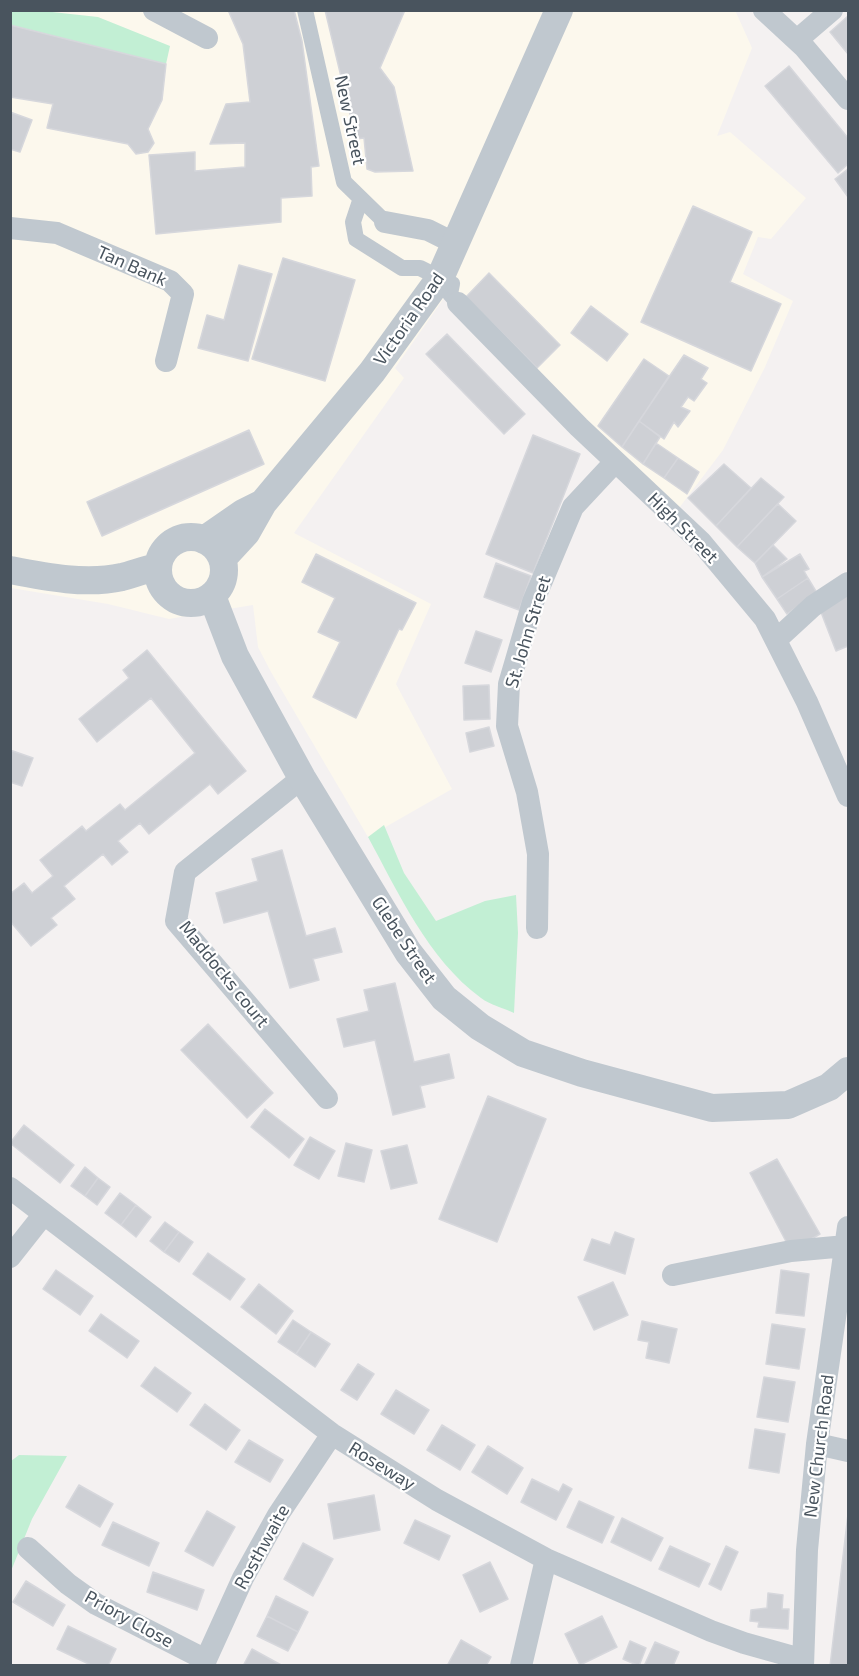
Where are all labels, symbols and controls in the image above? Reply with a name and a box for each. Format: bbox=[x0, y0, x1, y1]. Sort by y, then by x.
street label: New Street bbox=[330, 73, 370, 167]
street label: Tan Bank bbox=[94, 241, 170, 291]
street label: Victoria Road bbox=[369, 268, 449, 370]
street label: High Street bbox=[643, 488, 723, 568]
street label: St. John Street bbox=[501, 573, 555, 691]
street label: Glebe Street bbox=[367, 892, 441, 988]
street label: Maddocks court bbox=[174, 916, 274, 1032]
street label: New Church Road bbox=[800, 1373, 838, 1519]
street label: Roseway bbox=[345, 1437, 419, 1495]
street label: Rosthwaite bbox=[230, 1501, 294, 1593]
street label: Priory Close bbox=[81, 1586, 177, 1652]

